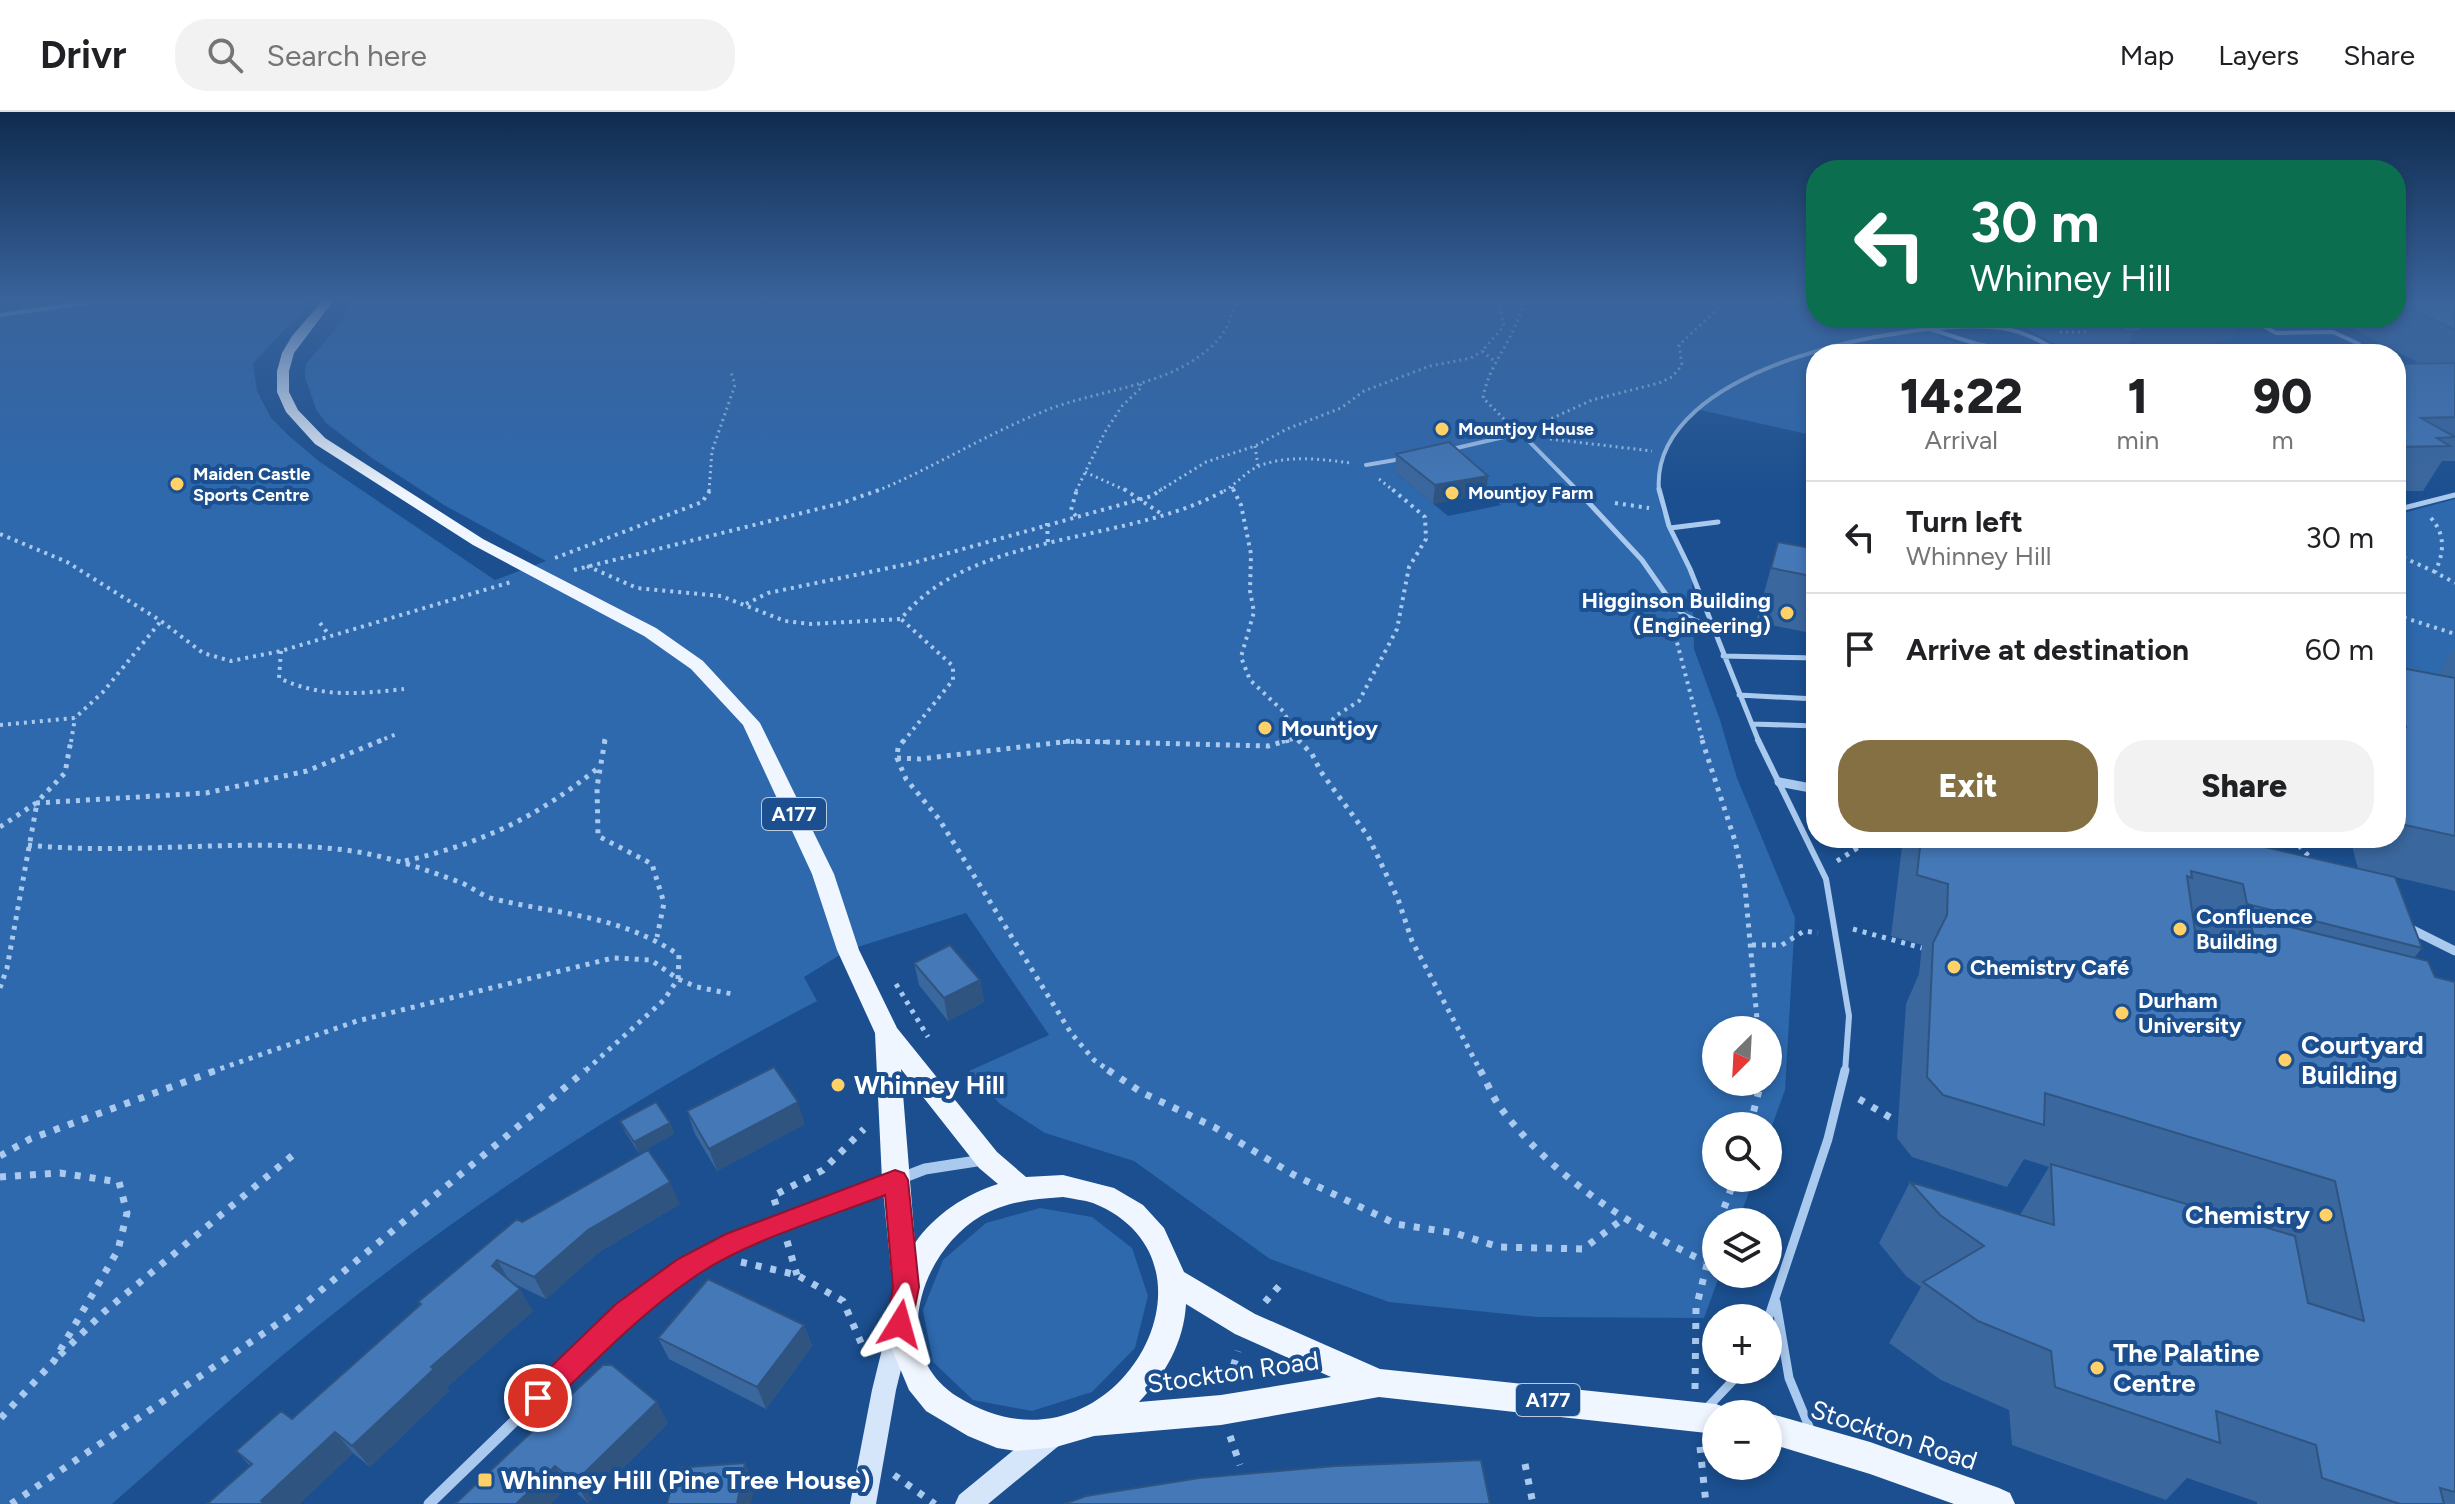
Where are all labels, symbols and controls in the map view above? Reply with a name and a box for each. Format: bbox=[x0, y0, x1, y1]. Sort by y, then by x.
search box bbox=[175, 19, 735, 91]
text: Drivr bbox=[40, 32, 127, 78]
icon: search bbox=[203, 33, 247, 77]
text: Search here bbox=[267, 37, 427, 74]
text: Map bbox=[2120, 38, 2174, 72]
text: Layers bbox=[2218, 38, 2299, 72]
text: Share bbox=[2343, 38, 2415, 72]
text: 30 m bbox=[1970, 189, 2100, 256]
icon: left bbox=[1838, 192, 1942, 296]
text: Whinney Hill bbox=[1970, 257, 2171, 300]
text: 14:22 bbox=[1900, 367, 2023, 425]
text: 1 bbox=[2128, 367, 2148, 425]
text: 90 bbox=[2253, 367, 2312, 425]
place label: Mountjoy House bbox=[1458, 418, 1594, 440]
marker: Mountjoy House bbox=[1433, 420, 1451, 438]
text: Arrival bbox=[1925, 424, 1998, 456]
text: min bbox=[2117, 424, 2159, 456]
text: m bbox=[2272, 424, 2294, 456]
place label: Maiden Castle Sports Centre bbox=[193, 463, 311, 506]
marker: Maiden Castle Sports Centre bbox=[168, 475, 186, 493]
place label: Mountjoy Farm bbox=[1468, 482, 1593, 504]
marker: Mountjoy Farm bbox=[1443, 484, 1461, 502]
text: Turn left bbox=[1906, 503, 2023, 540]
icon: left bbox=[1838, 515, 1882, 559]
text: 30 m bbox=[2306, 519, 2374, 556]
text: Whinney Hill bbox=[1906, 540, 2051, 572]
place label: Higginson Building (Engineering) bbox=[1582, 587, 1771, 639]
marker: Higginson Building (Engineering) bbox=[1778, 604, 1796, 622]
icon: arrive bbox=[1838, 627, 1882, 671]
text: Arrive at destination bbox=[1906, 631, 2189, 668]
text: 60 m bbox=[2305, 631, 2374, 668]
place label: Mountjoy bbox=[1281, 715, 1378, 742]
marker: Mountjoy bbox=[1256, 719, 1274, 737]
button: Exit bbox=[1838, 740, 2098, 832]
button: Share bbox=[2114, 740, 2374, 832]
road number: A177 bbox=[762, 798, 826, 830]
place label: Confluence Building bbox=[2196, 903, 2313, 955]
marker: Confluence Building bbox=[2171, 920, 2189, 938]
place label: Chemistry Café bbox=[1970, 954, 2129, 981]
marker: Chemistry Café bbox=[1945, 958, 1963, 976]
place label: Durham University bbox=[2138, 987, 2242, 1039]
marker: Durham University bbox=[2113, 1004, 2131, 1022]
north arrow bbox=[1702, 1016, 1782, 1096]
map controls bbox=[1702, 1016, 1782, 1480]
place label: Courtyard Building bbox=[2301, 1029, 2424, 1091]
marker: Courtyard Building bbox=[2276, 1051, 2294, 1069]
place label: Whinney Hill bbox=[854, 1069, 1005, 1101]
marker: Whinney Hill bbox=[829, 1076, 847, 1094]
button: search bbox=[1702, 1112, 1782, 1192]
place label: Chemistry bbox=[2185, 1199, 2310, 1231]
marker: Chemistry bbox=[2317, 1206, 2335, 1224]
button: layers bbox=[1702, 1208, 1782, 1288]
position arrow bbox=[858, 1282, 942, 1366]
button: + bbox=[1702, 1304, 1782, 1384]
place label: The Palatine Centre bbox=[2113, 1337, 2260, 1399]
street label: Stockton Road bbox=[1145, 1344, 1321, 1400]
marker: The Palatine Centre bbox=[2088, 1359, 2106, 1377]
pin bbox=[504, 1364, 572, 1432]
icon: arrive bbox=[516, 1376, 560, 1420]
road number: A177 bbox=[1516, 1384, 1580, 1416]
street label: Stockton Road bbox=[1807, 1393, 1981, 1477]
button: − bbox=[1702, 1400, 1782, 1480]
place label: Whinney Hill (Pine Tree House) bbox=[501, 1464, 870, 1496]
marker: Whinney Hill (Pine Tree House) bbox=[476, 1471, 494, 1489]

